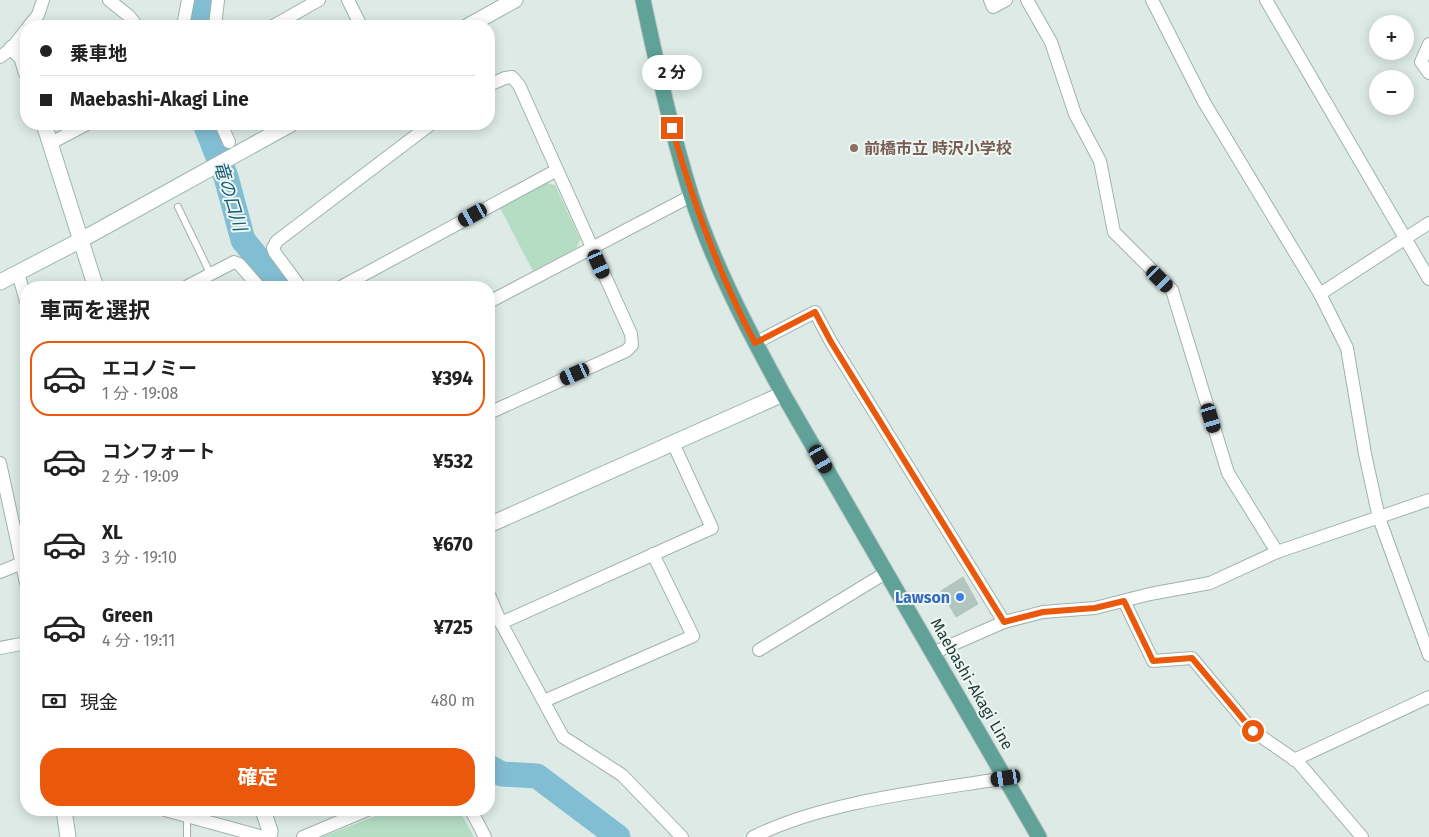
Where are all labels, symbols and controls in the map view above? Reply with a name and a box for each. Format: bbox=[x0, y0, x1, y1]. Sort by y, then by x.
map controls bbox=[1369, 15, 1414, 115]
button: + bbox=[1369, 15, 1414, 60]
text: 乗車地 bbox=[70, 42, 127, 65]
callout: 2 分 bbox=[642, 56, 702, 90]
text: 2 分 bbox=[658, 63, 686, 82]
button: − bbox=[1369, 70, 1414, 115]
text: Maebashi-Akagi Line bbox=[70, 88, 249, 111]
route end bbox=[661, 117, 683, 139]
place label: 前橋市立 時沢小学校 bbox=[864, 139, 1012, 158]
marker: 前橋市立 時沢小学校 bbox=[848, 142, 860, 154]
water label: 竜の口川 bbox=[209, 158, 252, 236]
car bbox=[456, 201, 489, 229]
car bbox=[586, 247, 611, 281]
car bbox=[1144, 263, 1175, 295]
text: 車両を選択 bbox=[40, 297, 150, 324]
icon: car bbox=[42, 356, 87, 401]
text: エコノミー bbox=[102, 357, 197, 380]
car bbox=[558, 361, 591, 387]
text: ¥394 bbox=[432, 367, 473, 390]
text: 1 分 · 19:08 bbox=[102, 384, 178, 403]
car bbox=[1199, 401, 1222, 435]
icon: car bbox=[42, 439, 87, 484]
text: コンフォート bbox=[102, 440, 215, 463]
car bbox=[807, 442, 834, 476]
text: ¥532 bbox=[433, 450, 473, 473]
text: 2 分 · 19:09 bbox=[102, 467, 179, 486]
text: XL bbox=[102, 521, 123, 544]
icon: car bbox=[42, 522, 87, 567]
text: ¥670 bbox=[433, 533, 473, 556]
text: 3 分 · 19:10 bbox=[102, 548, 177, 567]
place label: Lawson bbox=[895, 588, 950, 607]
marker: Lawson bbox=[954, 591, 966, 603]
text: Green bbox=[102, 604, 153, 627]
icon: car bbox=[42, 605, 87, 650]
street label: Maebashi-Akagi Line bbox=[927, 615, 1017, 753]
text: ¥725 bbox=[433, 616, 473, 639]
text: 4 分 · 19:11 bbox=[102, 631, 175, 650]
icon: cash bbox=[40, 687, 68, 715]
text: 現金 bbox=[80, 691, 118, 714]
text: 480 m bbox=[431, 691, 475, 710]
route start bbox=[1242, 720, 1264, 742]
button: 確定 bbox=[40, 748, 475, 806]
car bbox=[990, 768, 1021, 788]

